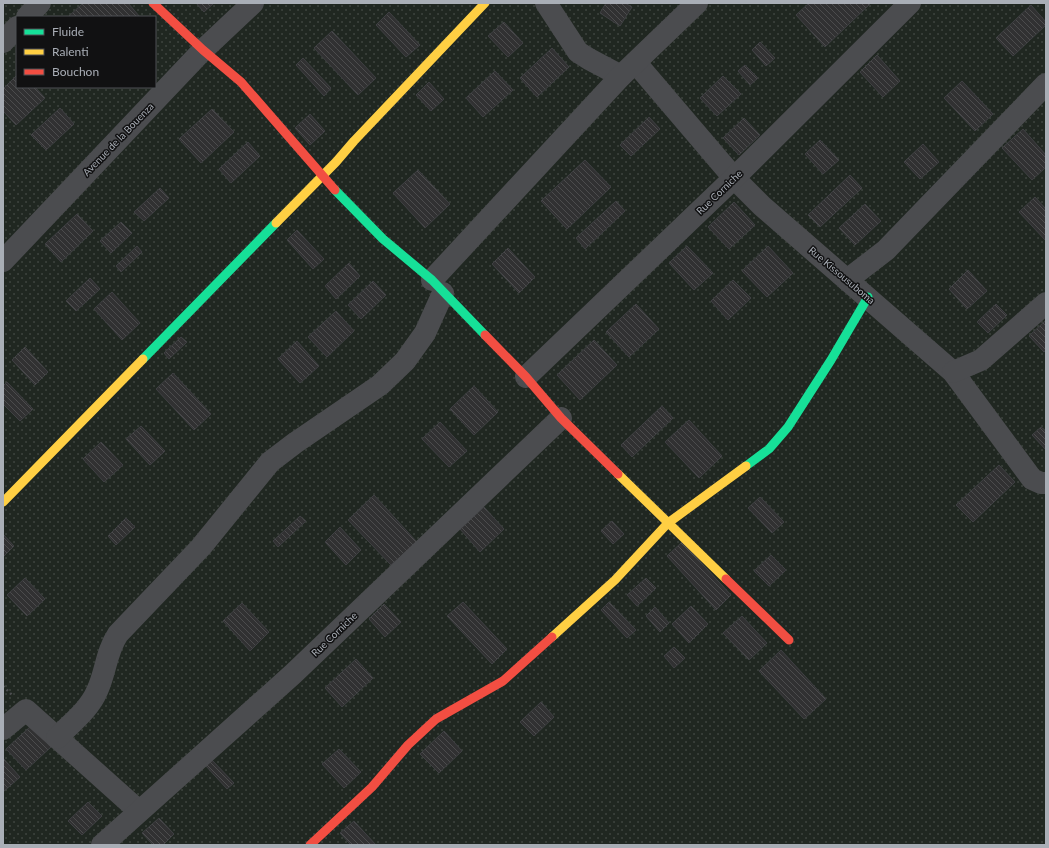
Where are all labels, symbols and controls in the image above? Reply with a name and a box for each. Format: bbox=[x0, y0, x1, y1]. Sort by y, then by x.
legend bbox=[16, 16, 156, 88]
text: Fluide bbox=[52, 24, 84, 39]
text: Ralenti bbox=[52, 44, 89, 59]
text: Bouchon bbox=[52, 64, 99, 79]
street label: Avenue de la Bouenza bbox=[80, 100, 156, 178]
street label: Rue Corniche bbox=[694, 167, 744, 217]
street label: Rue Kissousuboma bbox=[806, 244, 878, 306]
street label: Rue Corniche bbox=[309, 609, 359, 659]

